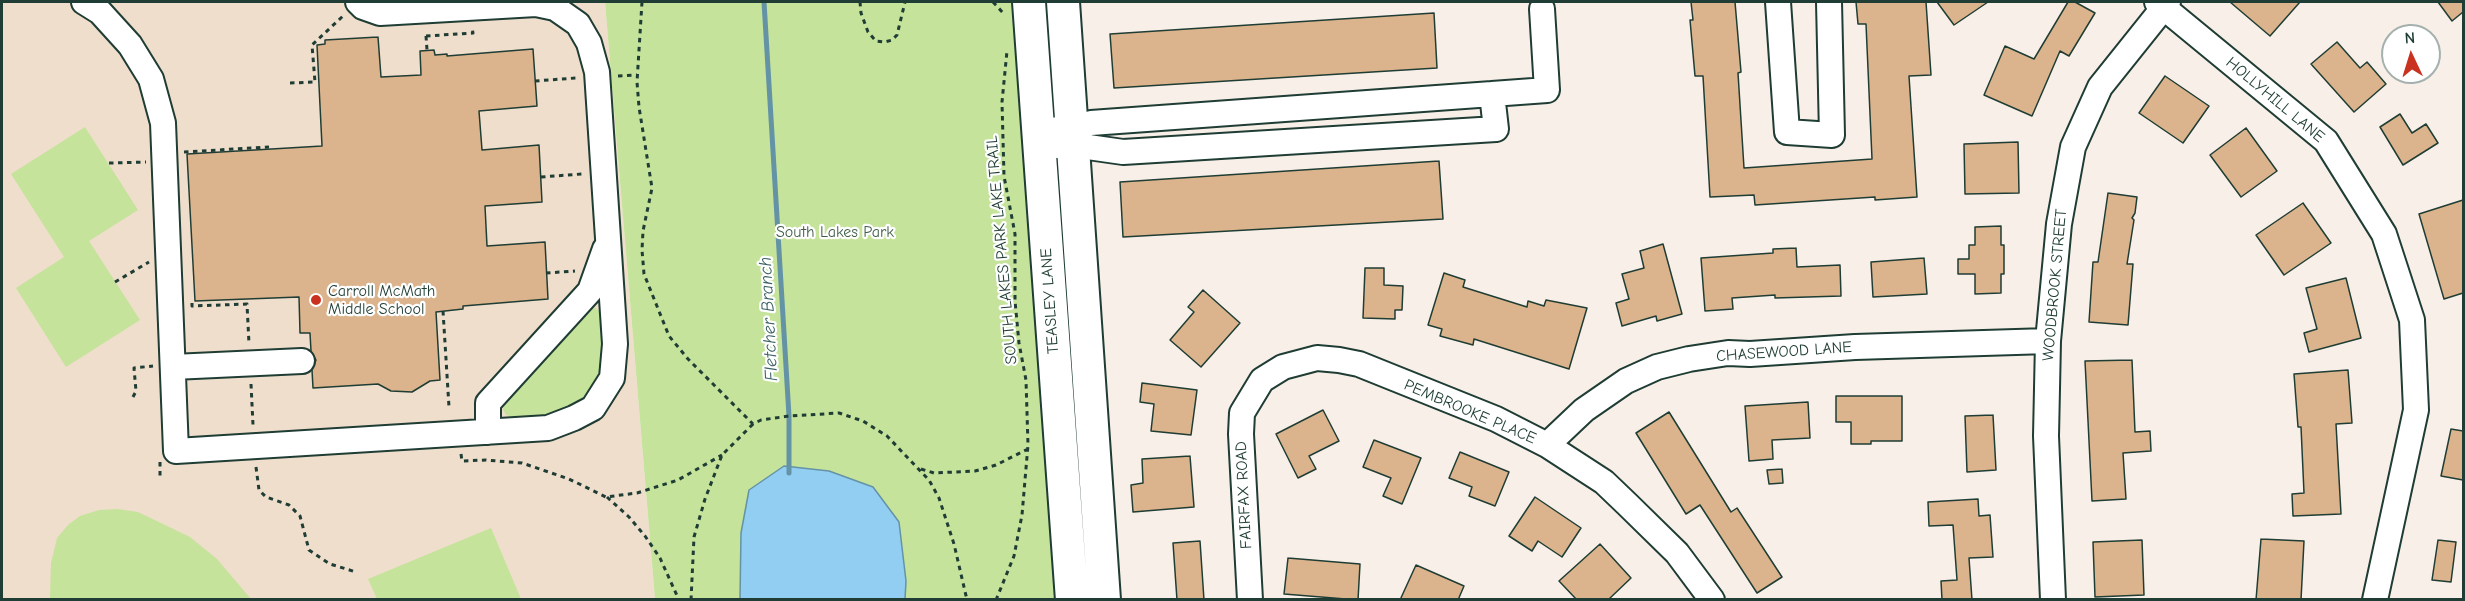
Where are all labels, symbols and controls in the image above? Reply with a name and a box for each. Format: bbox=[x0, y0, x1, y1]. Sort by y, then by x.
north arrow bbox=[2381, 24, 2441, 84]
text: N bbox=[2404, 29, 2416, 47]
street label: HOLLYHILL LANE bbox=[2222, 53, 2328, 147]
street label: SOUTH LAKES PARK LAKE TRAIL bbox=[982, 135, 1022, 365]
street label: WOODBROOK STREET bbox=[2039, 208, 2071, 362]
park label: South Lakes Park bbox=[776, 222, 894, 242]
street label: TEASLEY LANE bbox=[1037, 247, 1063, 355]
water label: Fletcher Branch bbox=[755, 256, 783, 382]
place label: Carroll McMath Middle School bbox=[328, 281, 435, 319]
marker: Carroll McMath Middle School bbox=[309, 293, 323, 307]
street label: CHASEWOOD LANE bbox=[1716, 338, 1852, 366]
street label: PEMBROOKE PLACE bbox=[1401, 375, 1539, 449]
street label: FAIRFAX ROAD bbox=[1232, 441, 1256, 549]

